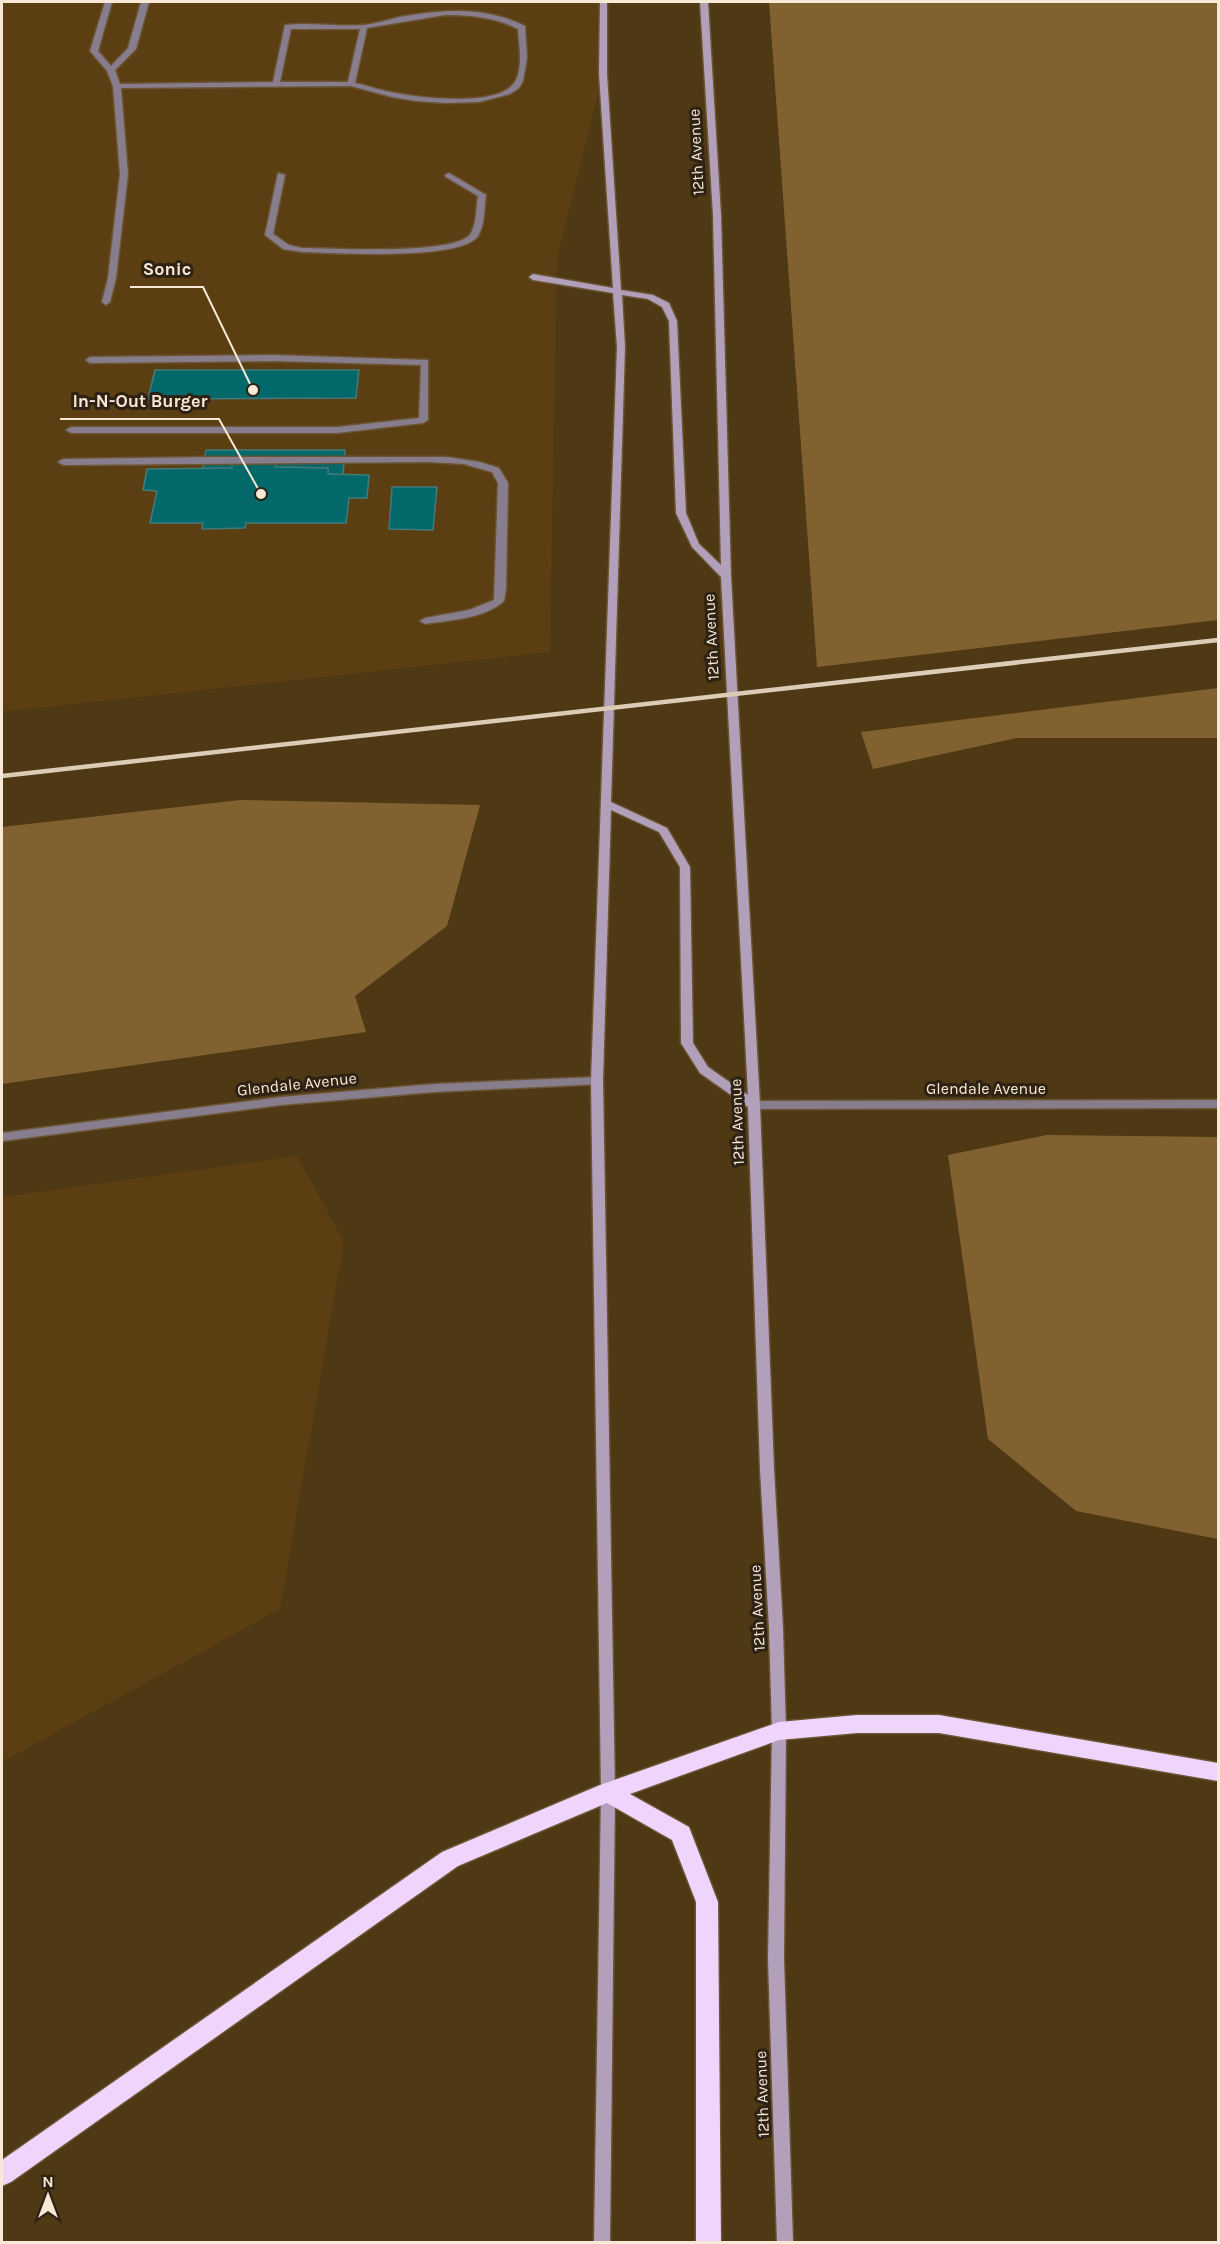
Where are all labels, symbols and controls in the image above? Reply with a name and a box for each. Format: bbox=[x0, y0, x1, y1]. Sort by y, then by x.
street label: 12th Avenue bbox=[684, 108, 708, 196]
callout: Sonic bbox=[130, 251, 203, 287]
text: Sonic bbox=[143, 258, 191, 280]
callout: In-N-Out Burger bbox=[60, 383, 219, 419]
text: In-N-Out Burger bbox=[72, 390, 208, 412]
street label: 12th Avenue bbox=[699, 593, 723, 681]
street label: Glendale Avenue bbox=[236, 1068, 358, 1100]
street label: 12th Avenue bbox=[726, 1078, 748, 1166]
street label: Glendale Avenue bbox=[926, 1079, 1046, 1098]
street label: 12th Avenue bbox=[745, 1564, 769, 1652]
street label: 12th Avenue bbox=[751, 2050, 773, 2138]
north arrow bbox=[18, 2166, 78, 2226]
text: N bbox=[42, 2172, 54, 2191]

